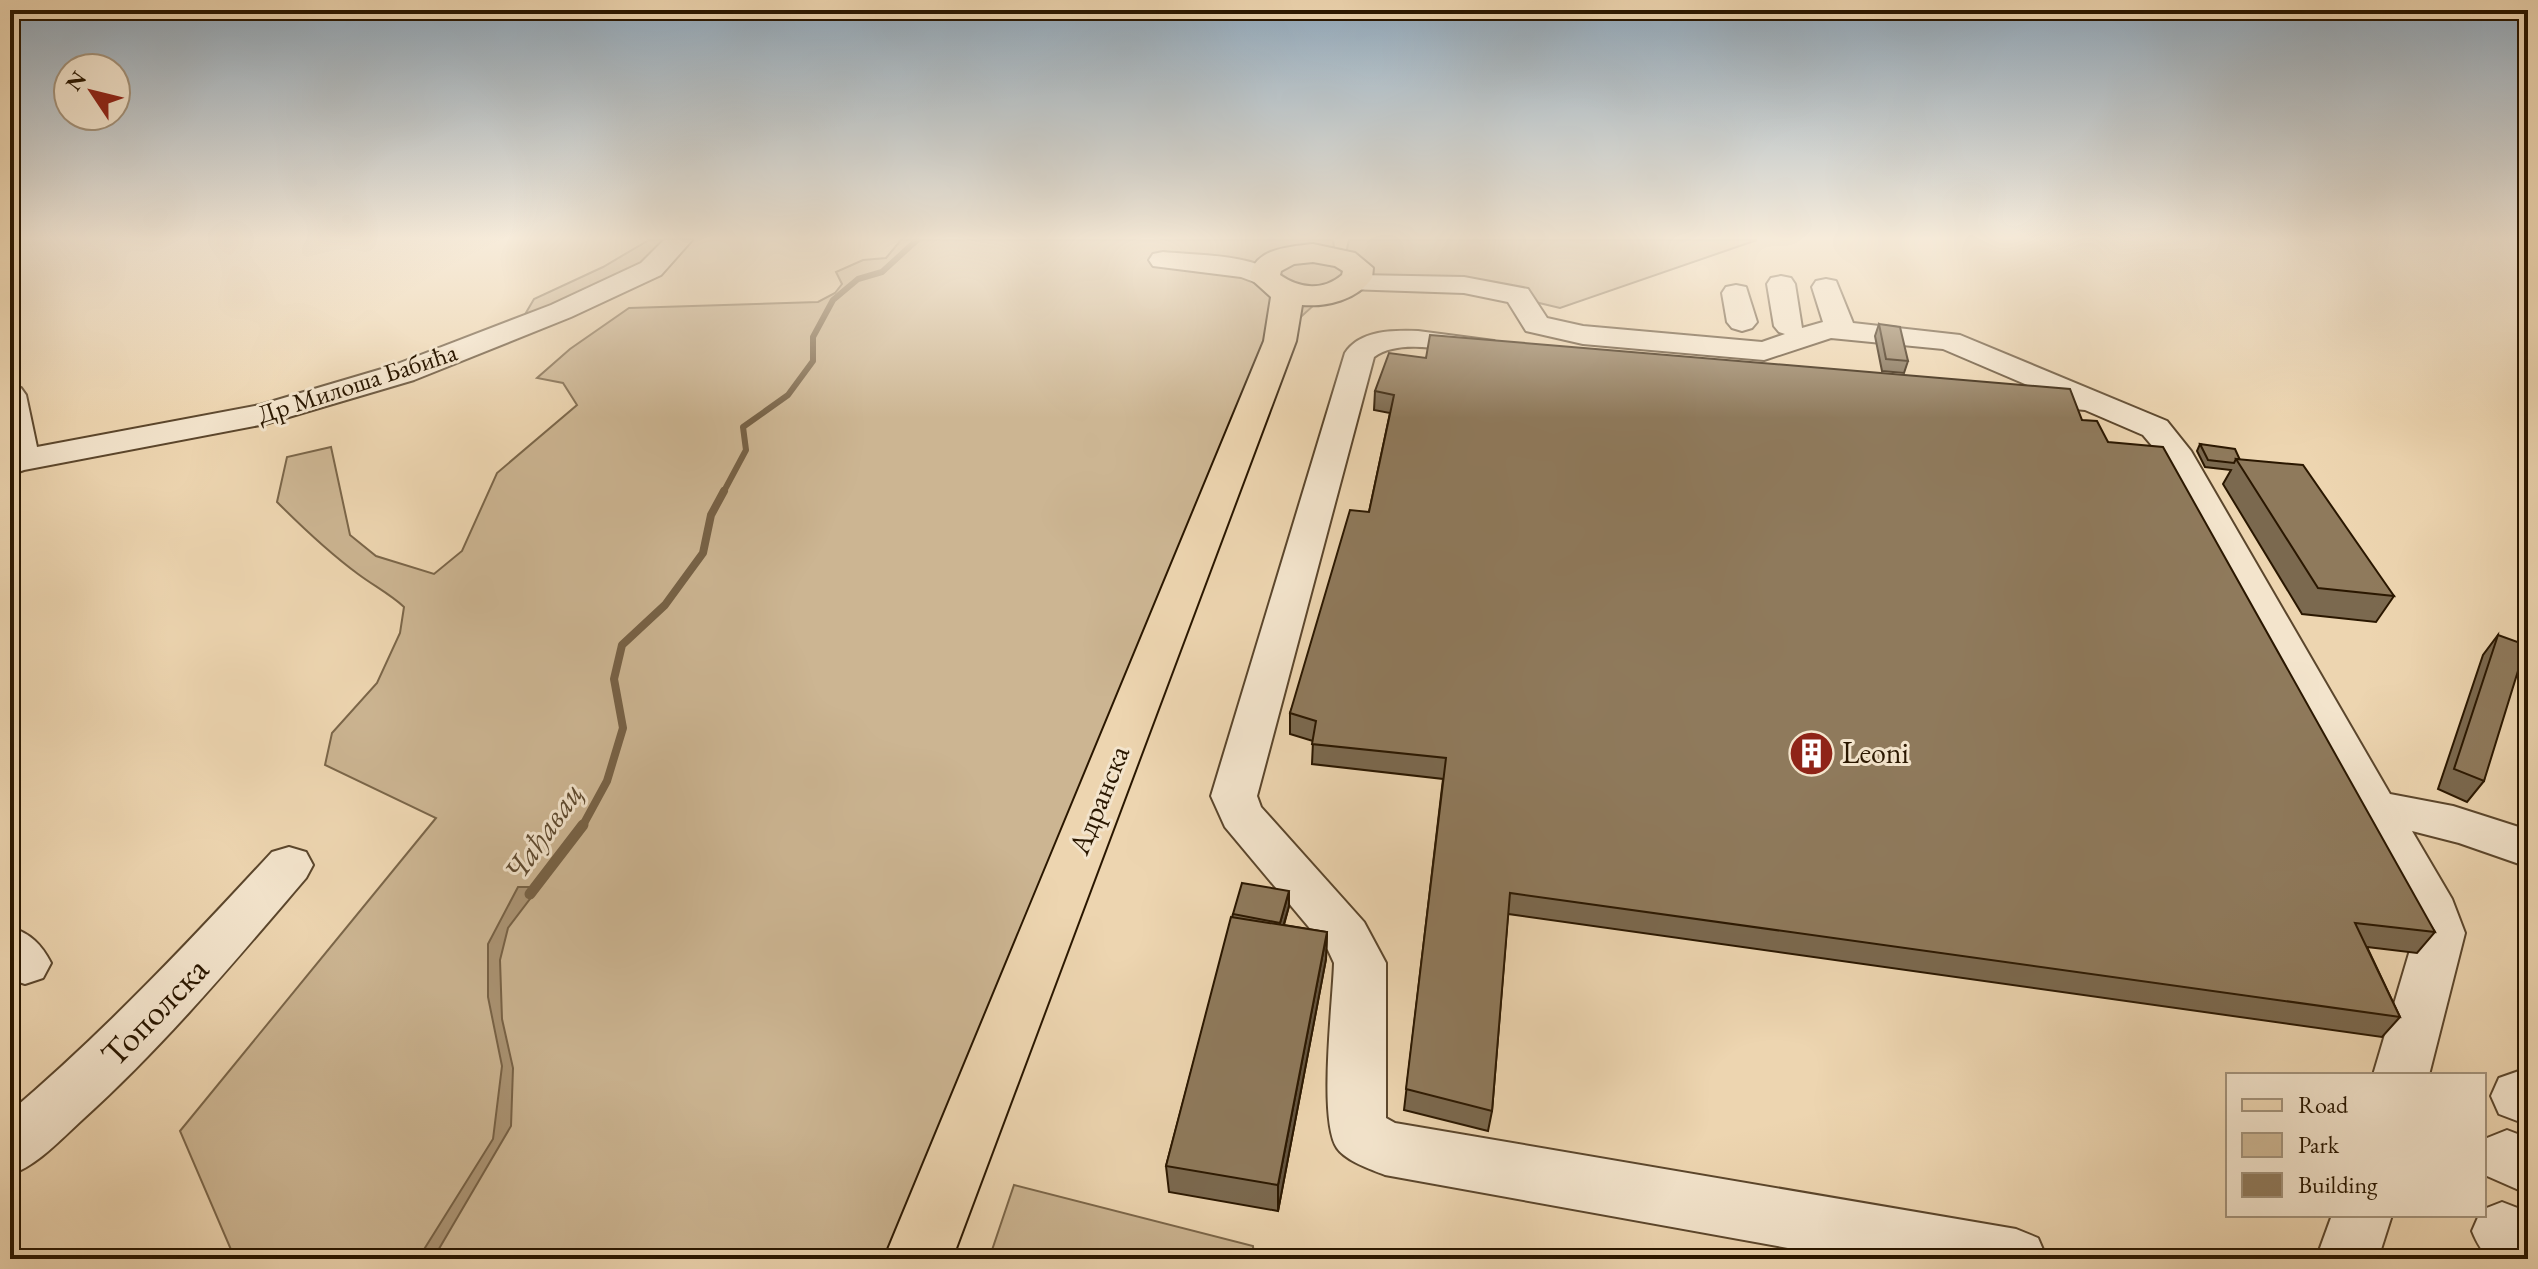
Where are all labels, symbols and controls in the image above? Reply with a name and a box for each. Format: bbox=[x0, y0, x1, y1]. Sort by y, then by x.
north arrow bbox=[52, 52, 132, 132]
text: N bbox=[59, 65, 93, 96]
street label: Др Милоша Бабића bbox=[253, 334, 462, 431]
building icon: Leoni bbox=[1787, 729, 1835, 777]
place label: Leoni bbox=[1842, 733, 1909, 772]
street label: Адранска bbox=[1059, 739, 1138, 861]
water label: Чађавац bbox=[494, 774, 592, 890]
street label: Тополска bbox=[90, 946, 219, 1076]
legend bbox=[2226, 1073, 2486, 1217]
text: Road bbox=[2298, 1089, 2349, 1120]
text: Park bbox=[2298, 1129, 2340, 1160]
text: Building bbox=[2298, 1169, 2378, 1200]

